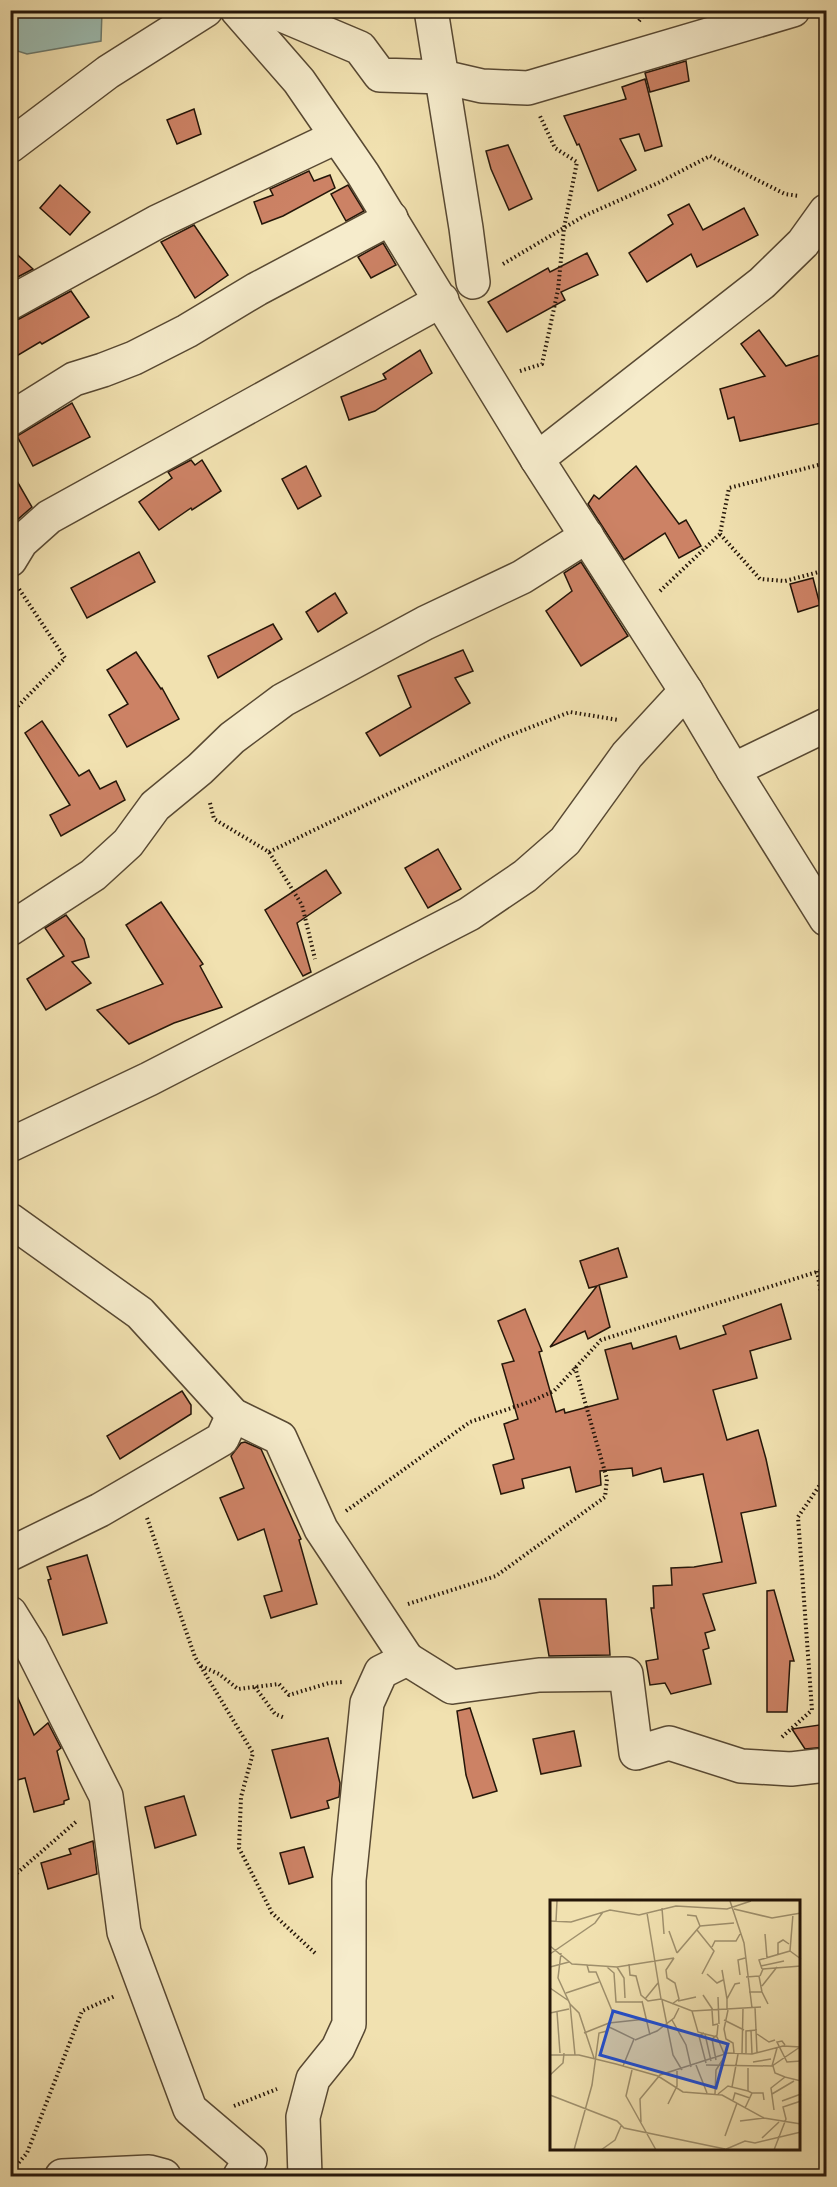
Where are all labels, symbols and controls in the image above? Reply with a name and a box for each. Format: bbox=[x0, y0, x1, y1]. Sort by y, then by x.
inset map bbox=[550, 1900, 801, 2151]

